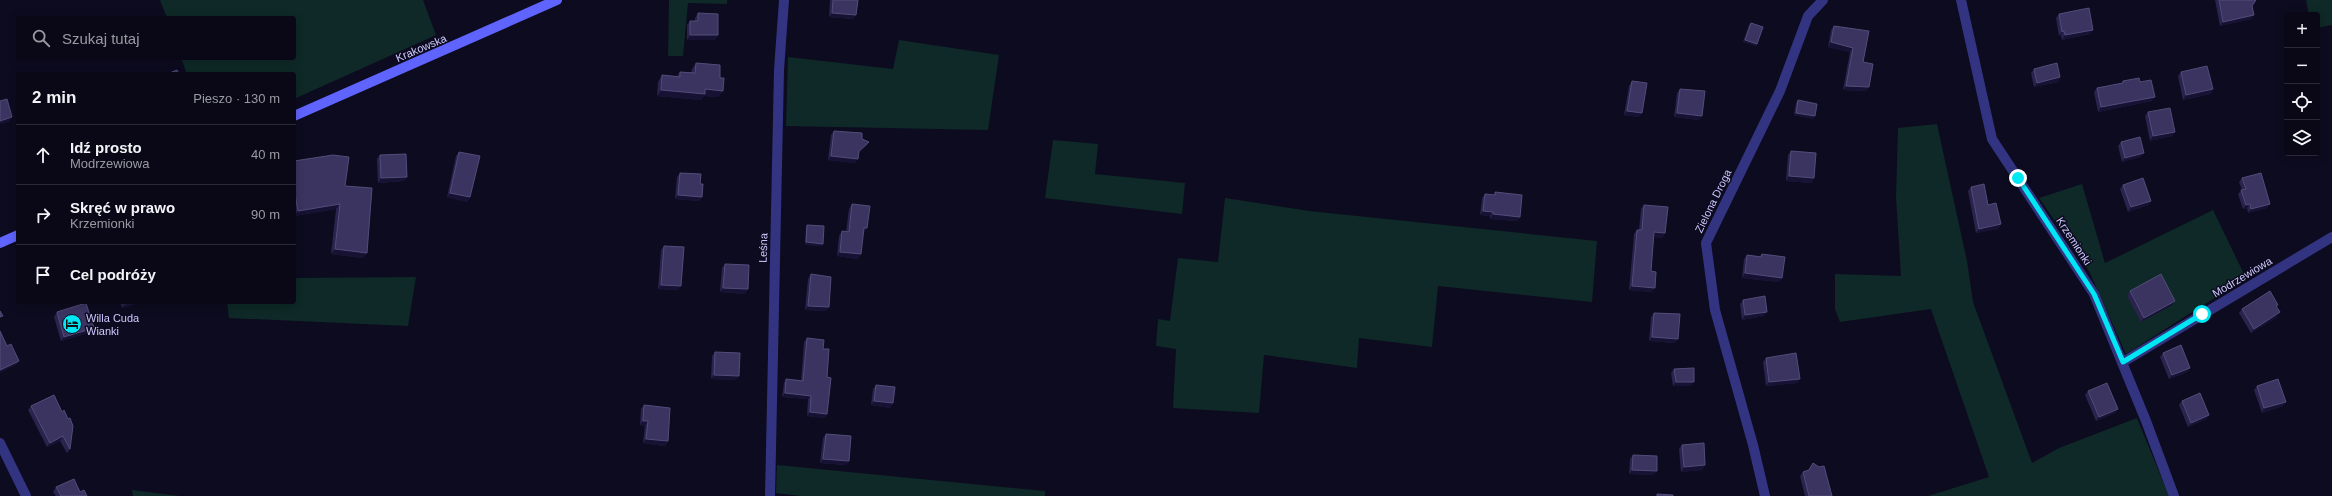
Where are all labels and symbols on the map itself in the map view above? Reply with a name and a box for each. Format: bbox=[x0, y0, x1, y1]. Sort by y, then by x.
street label: Krakowska bbox=[394, 32, 449, 64]
street label: Zielona Droga bbox=[1692, 167, 1734, 235]
route end bbox=[2009, 169, 2027, 187]
street label: Krzemionki bbox=[2054, 215, 2094, 267]
street label: Leśna bbox=[756, 232, 770, 263]
street label: Modrzewiowa bbox=[2210, 254, 2275, 299]
route start bbox=[2193, 305, 2211, 323]
place label: Willa Cuda Wianki bbox=[86, 312, 140, 337]
hotel icon: Willa Cuda Wianki bbox=[61, 313, 83, 335]

